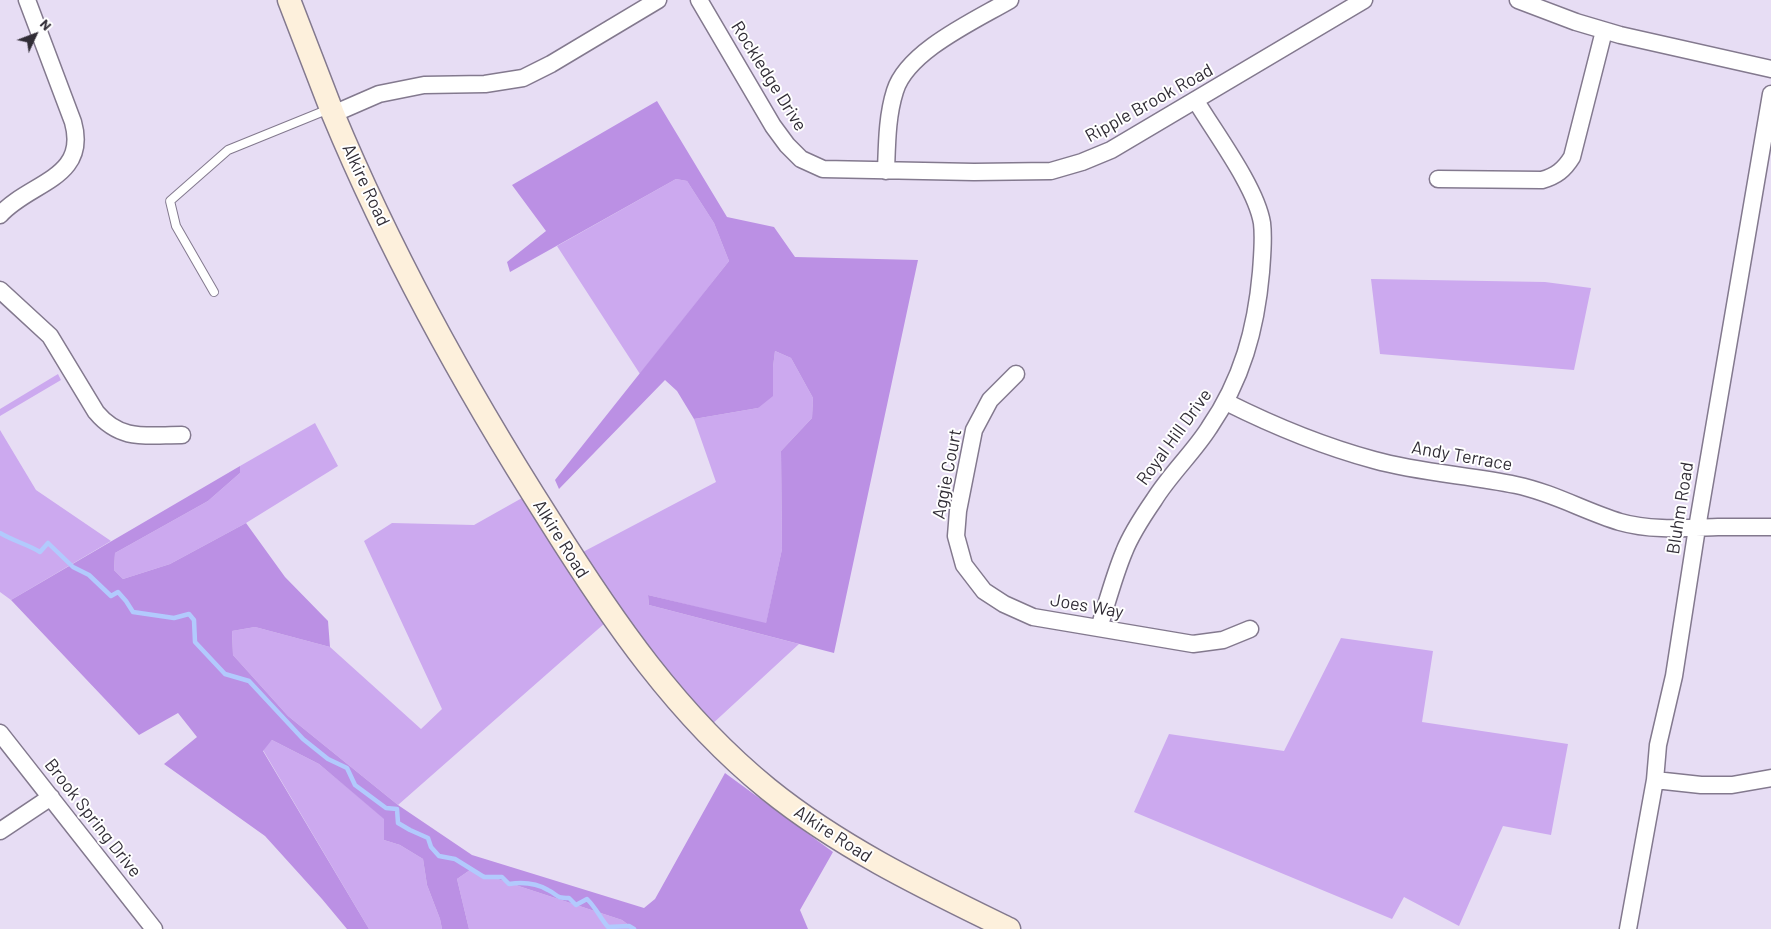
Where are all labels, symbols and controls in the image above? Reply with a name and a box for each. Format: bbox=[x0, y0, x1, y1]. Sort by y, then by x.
north arrow bbox=[10, 10, 60, 60]
text: N bbox=[37, 15, 56, 34]
street label: Rockledge Drive bbox=[727, 17, 811, 135]
street label: Ripple Brook Road bbox=[1081, 59, 1217, 147]
street label: Alkire Road bbox=[338, 140, 394, 230]
street label: Royal Hill Drive bbox=[1132, 385, 1216, 489]
street label: Aggie Court bbox=[928, 427, 966, 521]
street label: Andy Terrace bbox=[1410, 437, 1514, 475]
street label: Bluhm Road bbox=[1662, 460, 1698, 556]
street label: Alkire Road bbox=[528, 496, 594, 582]
street label: Joes Way bbox=[1049, 589, 1125, 623]
street label: Brook Spring Drive bbox=[40, 754, 146, 882]
street label: Alkire Road bbox=[790, 801, 876, 867]

